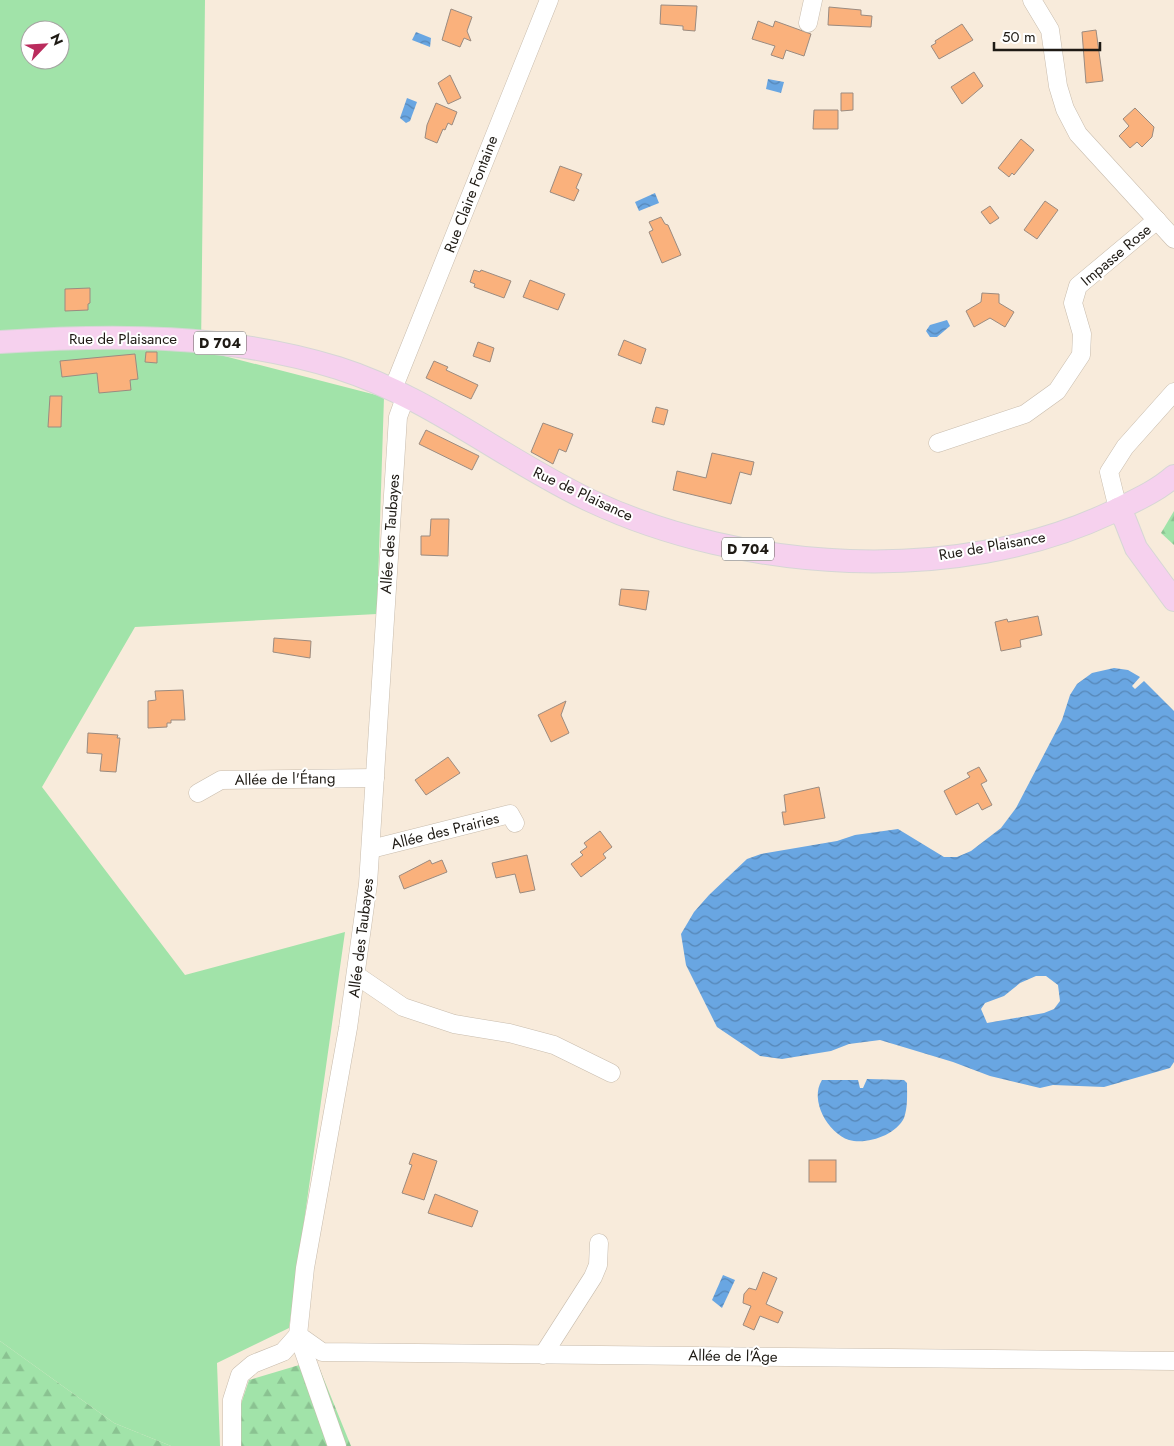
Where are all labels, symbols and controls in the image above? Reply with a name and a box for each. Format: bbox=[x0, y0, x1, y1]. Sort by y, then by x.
north arrow bbox=[20, 20, 70, 70]
scale bar bbox=[994, 20, 1100, 52]
text: 50 m bbox=[1002, 26, 1036, 48]
text: N bbox=[45, 30, 68, 49]
street label: Rue Claire Fontaine bbox=[439, 132, 504, 256]
street label: Impasse Rose bbox=[1076, 219, 1156, 291]
street label: Rue de Plaisance bbox=[69, 328, 177, 350]
road number: D 704 bbox=[194, 332, 246, 354]
street label: Rue de Plaisance bbox=[529, 461, 637, 527]
street label: Allée des Taubayes bbox=[375, 473, 405, 595]
street label: Rue de Plaisance bbox=[937, 526, 1047, 566]
road number: D 704 bbox=[722, 538, 774, 560]
street label: Allée de l'Étang bbox=[234, 767, 336, 791]
street label: Allée des Prairies bbox=[389, 807, 501, 855]
street label: Allée des Taubayes bbox=[343, 877, 379, 999]
street label: Allée de l'Âge bbox=[688, 1344, 778, 1368]

